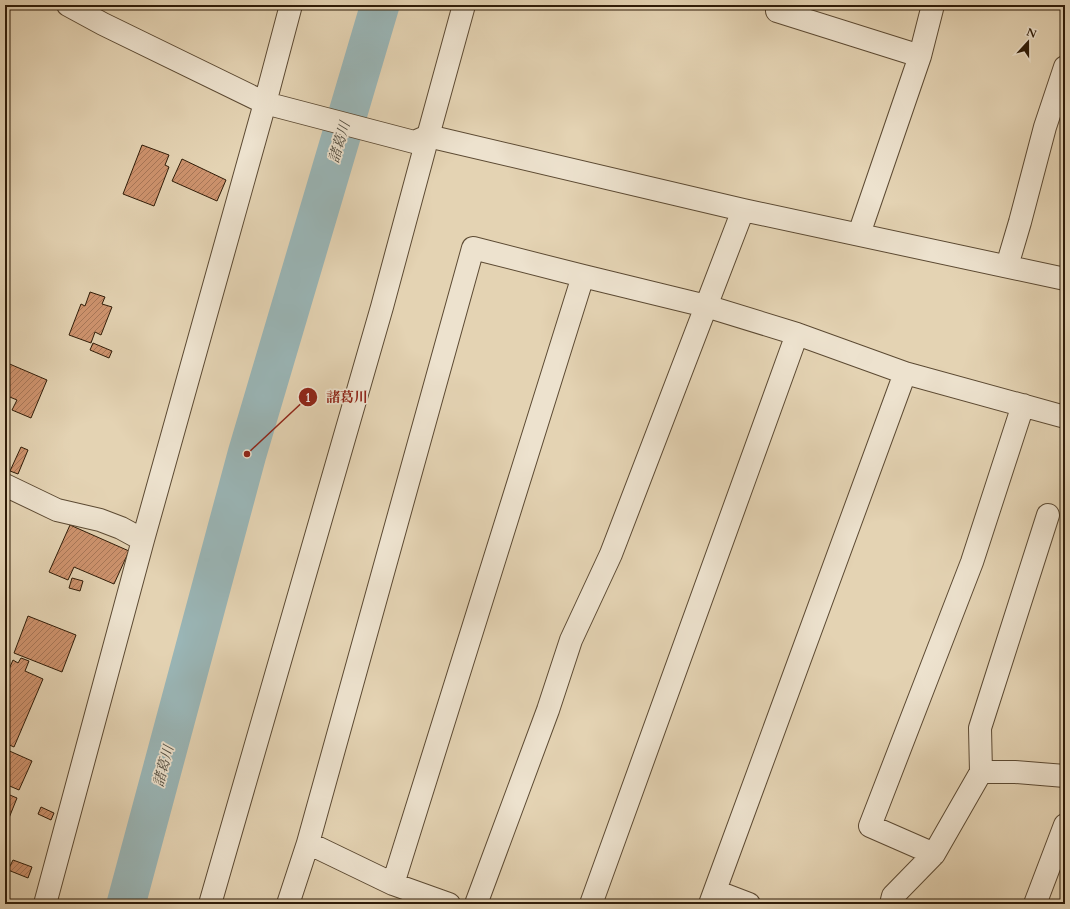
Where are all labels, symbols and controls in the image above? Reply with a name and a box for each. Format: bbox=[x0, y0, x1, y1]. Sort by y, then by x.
north arrow bbox=[1008, 22, 1048, 62]
text: N bbox=[1024, 24, 1039, 42]
water label: 諸葛川 bbox=[324, 117, 355, 165]
callout: 諸葛川 bbox=[298, 384, 376, 410]
text: 諸葛川 bbox=[326, 388, 368, 407]
text: 1 bbox=[305, 390, 311, 406]
water label: 諸葛川 bbox=[149, 741, 179, 789]

